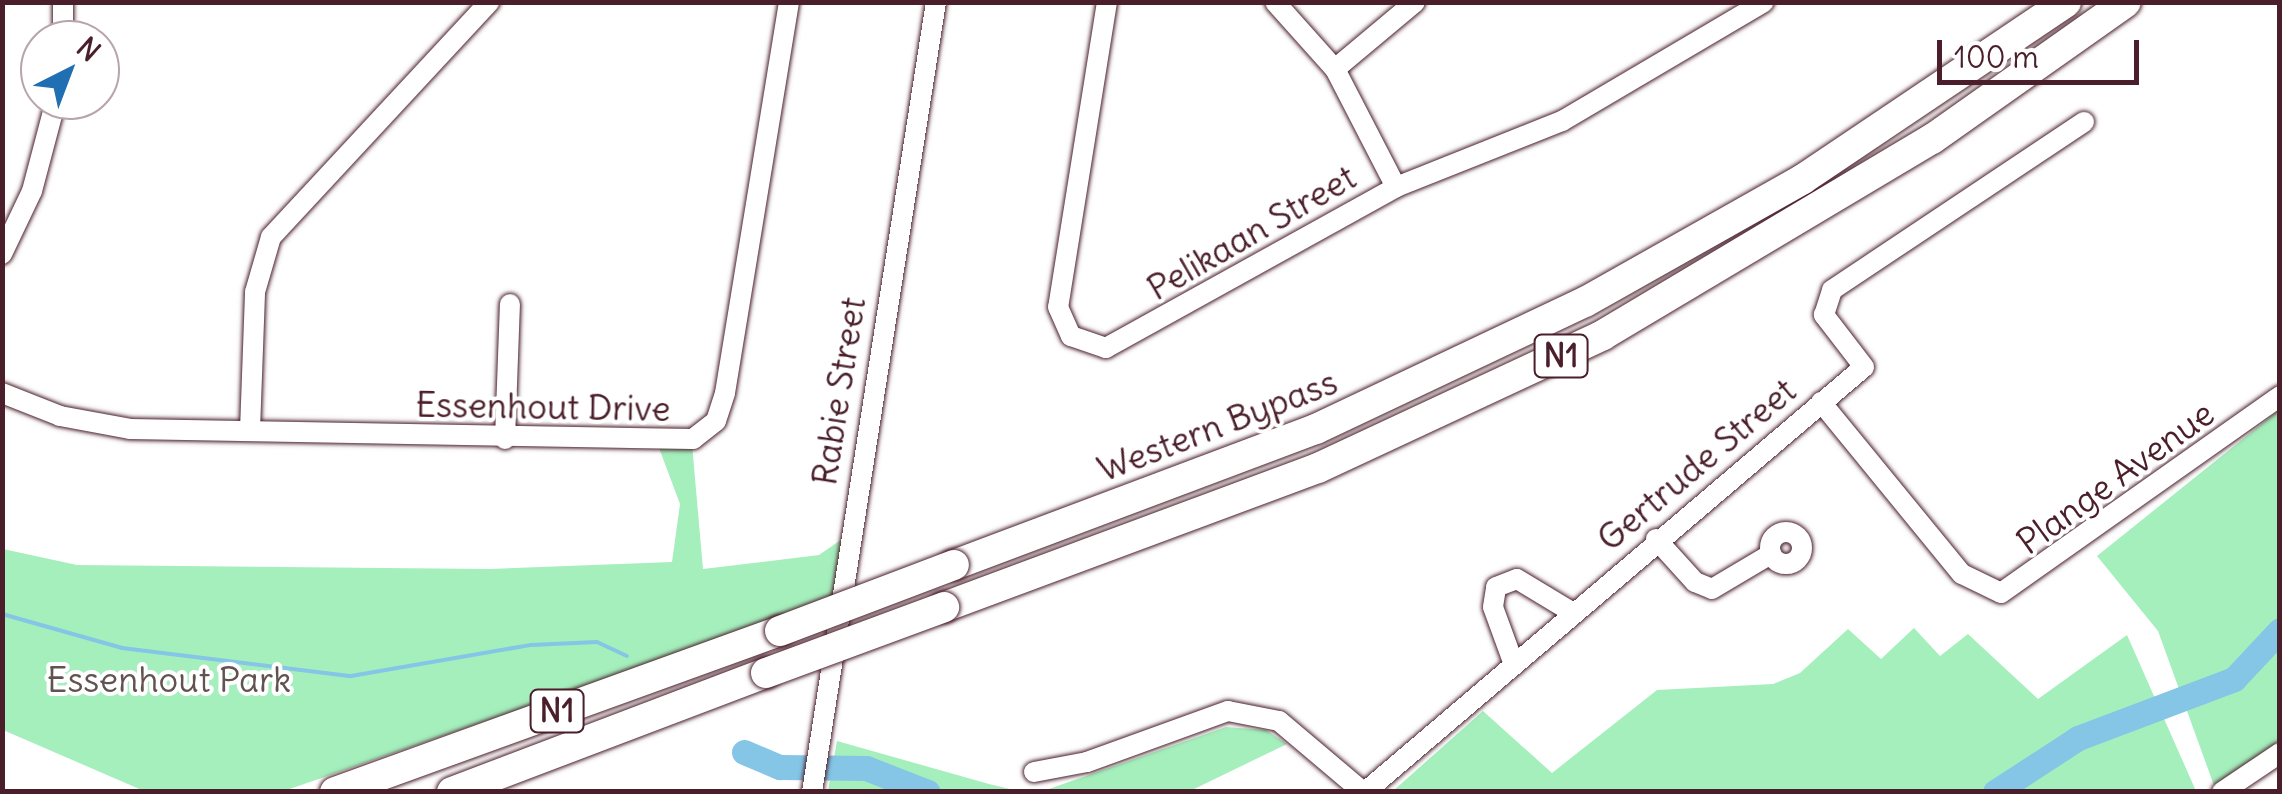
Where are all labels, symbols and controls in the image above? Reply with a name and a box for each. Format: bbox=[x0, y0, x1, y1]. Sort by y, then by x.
north arrow bbox=[20, 20, 120, 120]
scale bar bbox=[1942, 20, 2144, 82]
text: N bbox=[69, 29, 108, 69]
text: 100 m bbox=[1954, 38, 2039, 76]
street label: Pelikaan Street bbox=[1139, 155, 1363, 309]
street label: Rabie Street bbox=[802, 294, 874, 488]
road number: N1 bbox=[1534, 329, 1588, 383]
street label: Western Bypass bbox=[1091, 360, 1343, 490]
street label: Gertrude Street bbox=[1588, 369, 1804, 559]
street label: Essenhout Drive bbox=[415, 383, 671, 429]
street label: Plange Avenue bbox=[2008, 391, 2222, 563]
park label: Essenhout Park bbox=[47, 658, 291, 700]
road number: N1 bbox=[530, 684, 584, 738]

